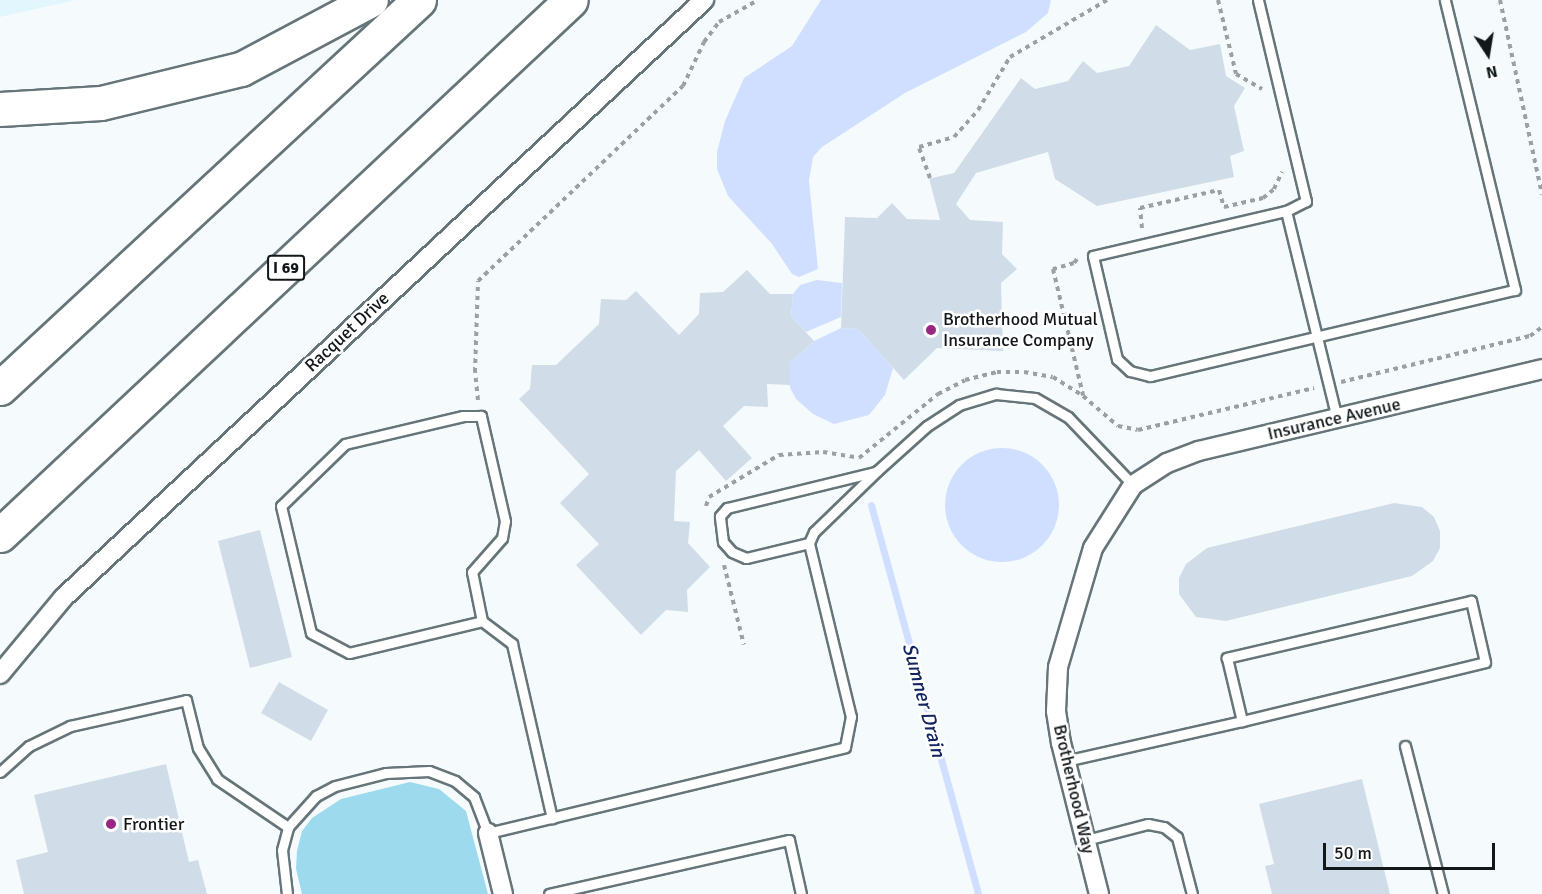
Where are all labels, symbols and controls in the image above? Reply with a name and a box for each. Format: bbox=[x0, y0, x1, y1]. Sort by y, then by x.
north arrow bbox=[1458, 24, 1518, 84]
text: N bbox=[1484, 61, 1499, 83]
road number: I 69 bbox=[266, 255, 306, 281]
street label: Racquet Drive bbox=[300, 288, 394, 376]
place label: Brotherhood Mutual Insurance Company bbox=[943, 309, 1098, 352]
marker: Brotherhood Mutual Insurance Company bbox=[924, 323, 938, 337]
street label: Insurance Avenue bbox=[1265, 393, 1403, 445]
water label: Sumner Drain bbox=[897, 640, 951, 760]
street label: Brotherhood Way bbox=[1049, 722, 1099, 856]
place label: Frontier bbox=[123, 813, 184, 835]
marker: Frontier bbox=[104, 817, 118, 831]
scale bar bbox=[1326, 831, 1498, 869]
text: 50 m bbox=[1334, 842, 1372, 864]

